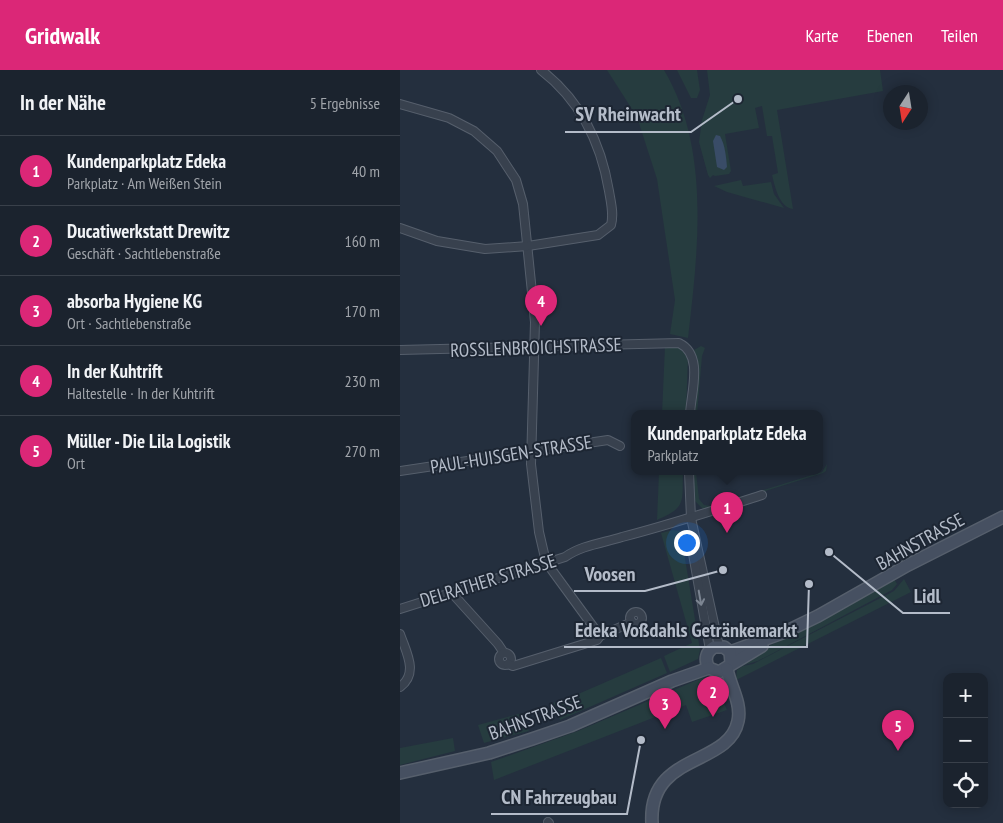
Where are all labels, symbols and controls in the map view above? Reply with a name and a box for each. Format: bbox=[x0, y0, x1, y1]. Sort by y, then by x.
text: Gridwalk bbox=[25, 20, 100, 51]
text: Karte bbox=[805, 24, 839, 47]
text: Ebenen bbox=[867, 24, 913, 47]
text: Teilen bbox=[941, 24, 978, 47]
north arrow bbox=[883, 85, 928, 130]
text: In der Nähe bbox=[20, 89, 106, 116]
text: 5 Ergebnisse bbox=[310, 93, 380, 113]
callout: SV Rheinwacht bbox=[565, 97, 691, 132]
text: SV Rheinwacht bbox=[575, 101, 681, 127]
text: Kundenparkplatz Edeka bbox=[67, 149, 226, 173]
text: 1 bbox=[32, 161, 40, 181]
text: 40 m bbox=[352, 161, 380, 181]
text: Parkplatz · Am Weißen Stein bbox=[67, 173, 222, 193]
text: Ducatiwerkstatt Drewitz bbox=[67, 219, 230, 243]
text: 2 bbox=[32, 231, 40, 251]
text: 160 m bbox=[345, 231, 380, 251]
text: Geschäft · Sachtlebenstraße bbox=[67, 243, 221, 263]
pin: 4 bbox=[525, 285, 557, 326]
text: absorba Hygiene KG bbox=[67, 289, 202, 313]
text: 3 bbox=[32, 301, 40, 321]
text: 170 m bbox=[345, 301, 380, 321]
text: Ort · Sachtlebenstraße bbox=[67, 313, 191, 333]
street label: ROSSLENBROICHSTRASSE bbox=[450, 332, 622, 362]
text: In der Kuhtrift bbox=[67, 359, 162, 383]
text: 4 bbox=[32, 371, 40, 391]
text: 230 m bbox=[345, 371, 380, 391]
text: Haltestelle · In der Kuhtrift bbox=[67, 383, 215, 403]
popup bbox=[631, 410, 823, 475]
text: Kundenparkplatz Edeka bbox=[647, 421, 807, 445]
text: Müller - Die Lila Logistik bbox=[67, 429, 231, 453]
street label: PAUL-HUISGEN-STRASSE bbox=[428, 429, 594, 479]
text: 5 bbox=[32, 441, 40, 461]
text: 270 m bbox=[345, 441, 380, 461]
text: Parkplatz bbox=[647, 445, 699, 465]
text: Ort bbox=[67, 453, 85, 473]
pin: 1 bbox=[711, 492, 743, 533]
street label: BAHNSTRASSE bbox=[872, 507, 968, 575]
your location bbox=[674, 530, 700, 556]
street label: DELRATHER STRASSE bbox=[417, 548, 559, 612]
callout: Voosen bbox=[574, 556, 645, 591]
text: Voosen bbox=[583, 561, 636, 587]
callout: Lidl bbox=[903, 578, 950, 613]
text: Lidl bbox=[914, 583, 941, 609]
one-way arrow bbox=[696, 589, 706, 605]
callout: Edeka Voßdahls Getränkemarkt bbox=[564, 612, 807, 647]
text: Edeka Voßdahls Getränkemarkt bbox=[575, 617, 797, 643]
map controls bbox=[943, 673, 988, 808]
button: + bbox=[943, 673, 988, 718]
pin: 2 bbox=[697, 676, 729, 717]
pin: 3 bbox=[649, 688, 681, 729]
street label: BAHNSTRASSE bbox=[485, 689, 585, 745]
pin: 5 bbox=[882, 710, 914, 751]
button: − bbox=[943, 718, 988, 763]
button: locate bbox=[943, 763, 988, 808]
callout: CN Fahrzeugbau bbox=[491, 779, 627, 814]
text: CN Fahrzeugbau bbox=[501, 784, 617, 810]

